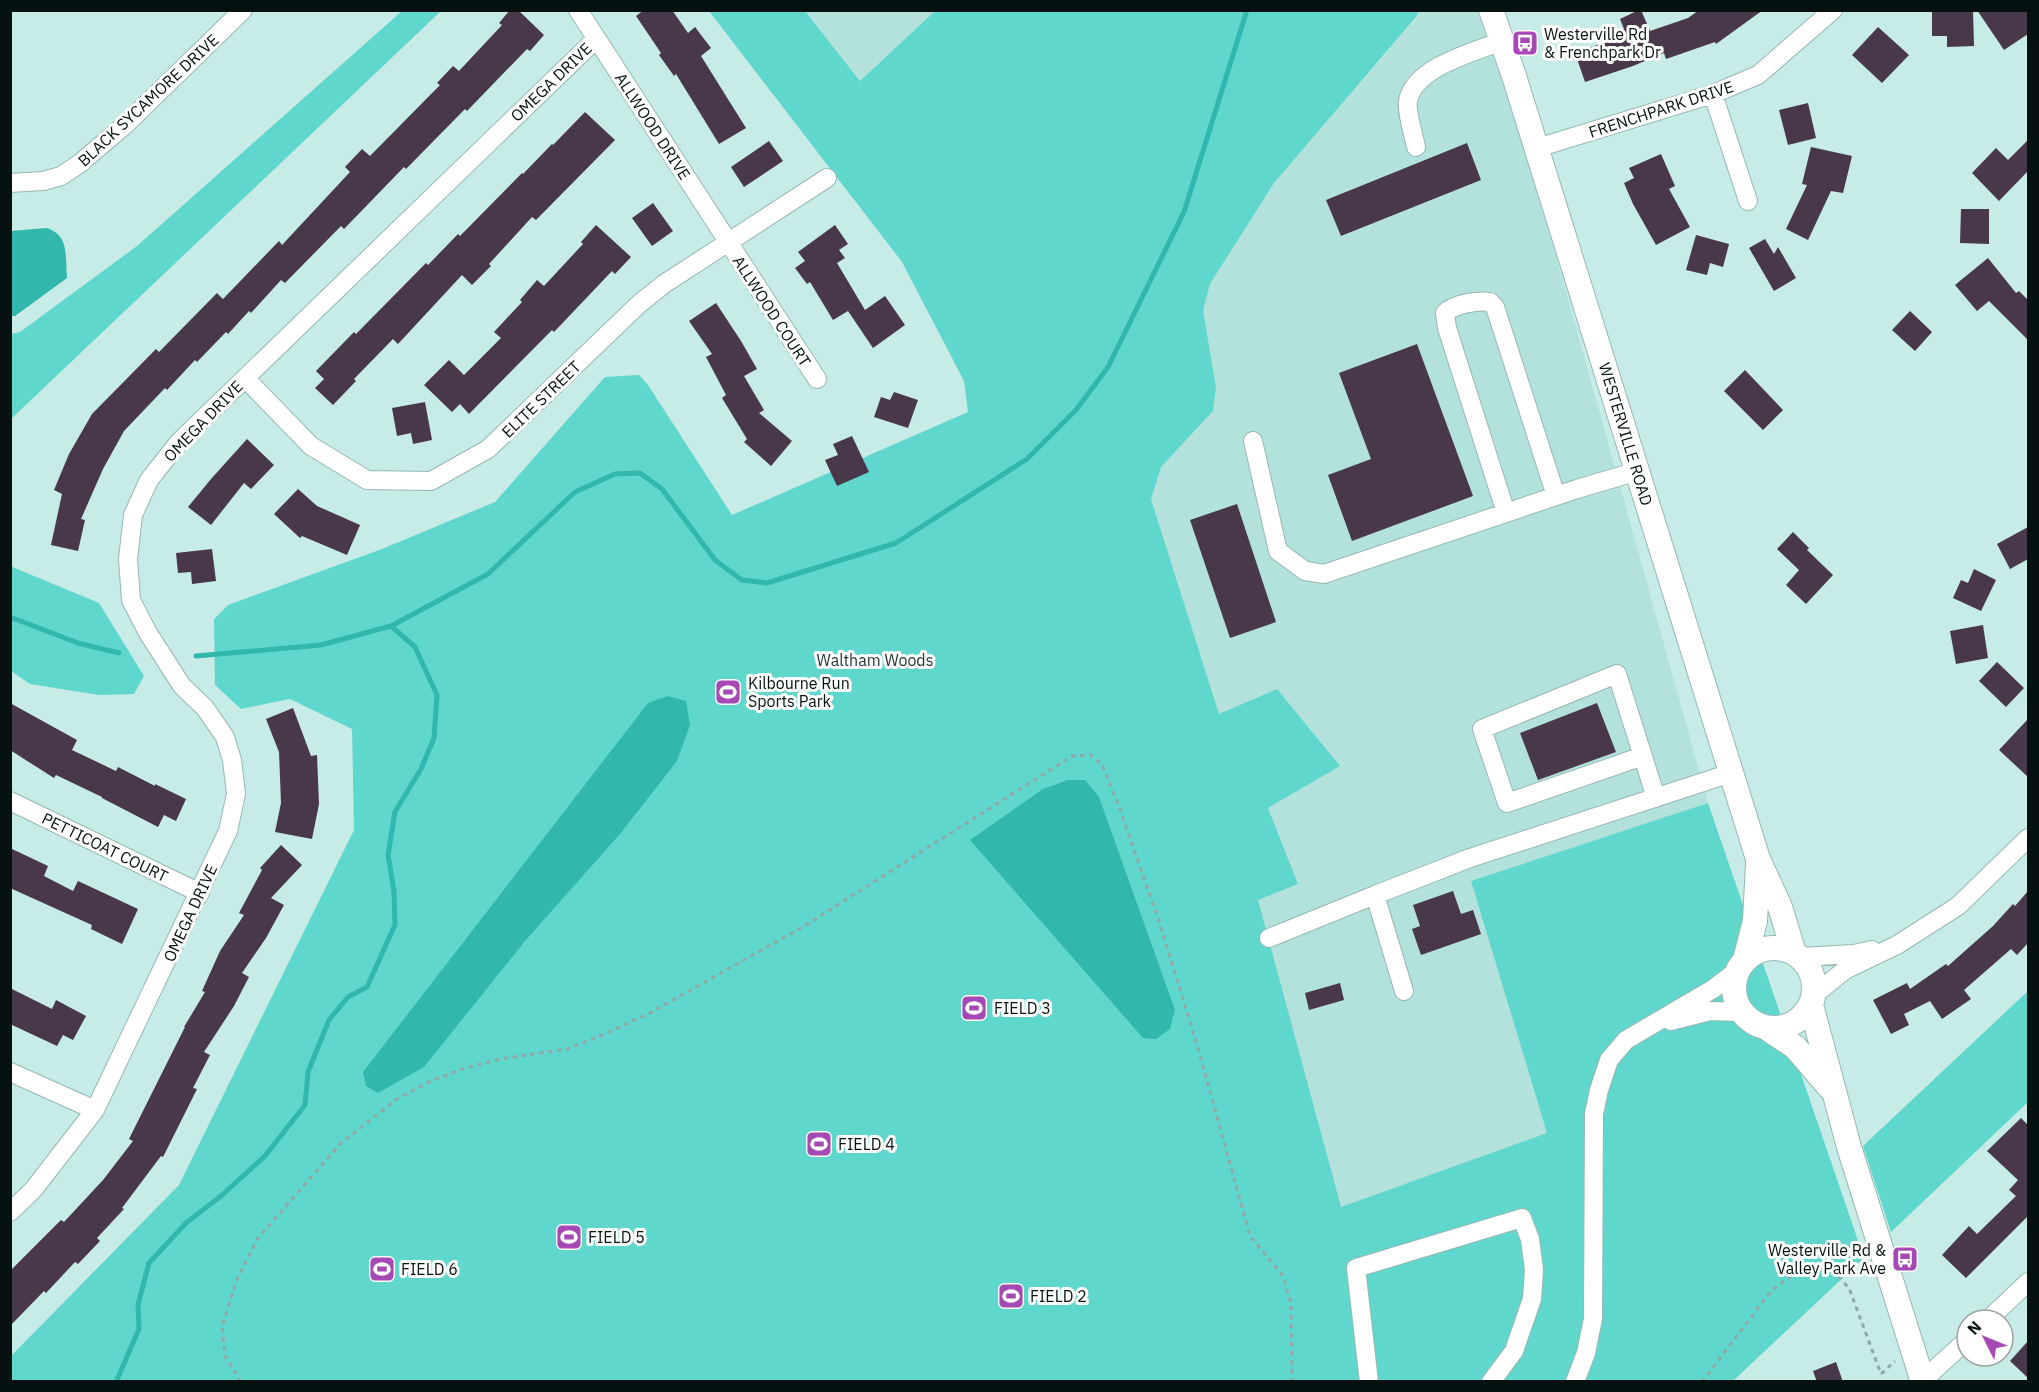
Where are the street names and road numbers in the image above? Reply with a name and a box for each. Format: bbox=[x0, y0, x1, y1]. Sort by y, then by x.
street label: BLACK SYCAMORE DRIVE bbox=[73, 30, 223, 170]
street label: OMEGA DRIVE bbox=[506, 38, 596, 126]
street label: ALLWOOD DRIVE bbox=[611, 69, 695, 183]
street label: FRENCHPARK DRIVE bbox=[1586, 76, 1736, 142]
street label: ALLWOOD COURT bbox=[729, 252, 815, 370]
street label: ELITE STREET bbox=[497, 356, 585, 442]
street label: WESTERVILLE ROAD bbox=[1595, 360, 1657, 508]
street label: OMEGA DRIVE bbox=[159, 376, 247, 466]
street label: PETTICOAT COURT bbox=[39, 808, 171, 886]
street label: OMEGA DRIVE bbox=[159, 861, 221, 965]

